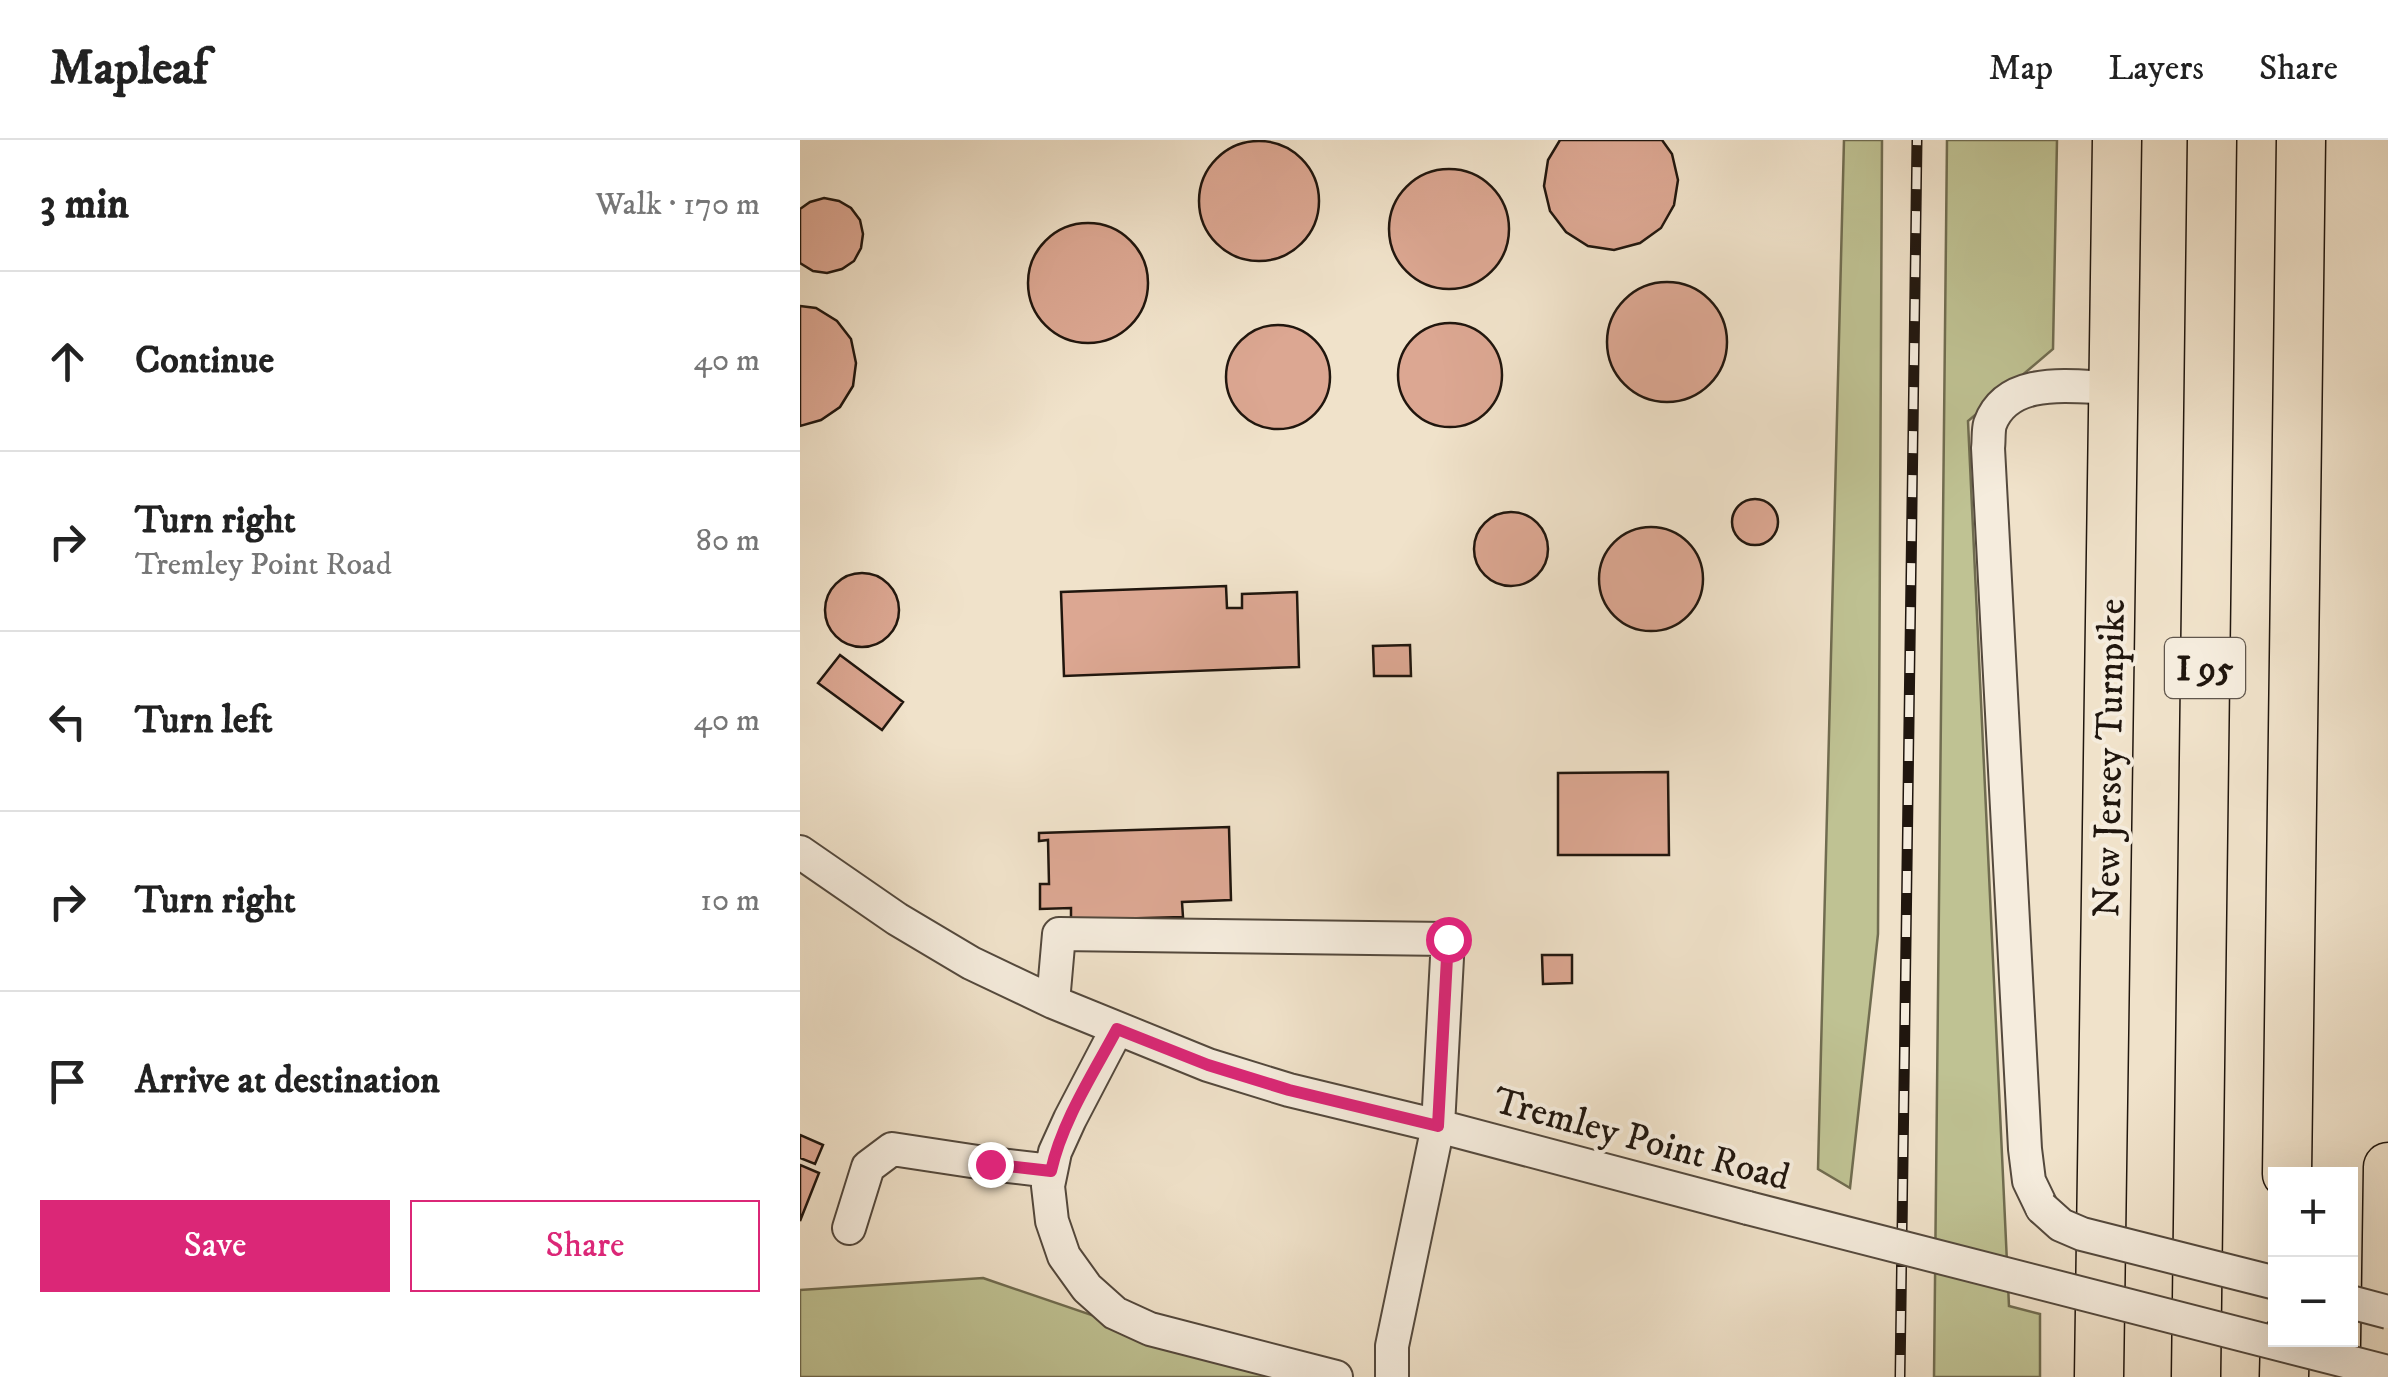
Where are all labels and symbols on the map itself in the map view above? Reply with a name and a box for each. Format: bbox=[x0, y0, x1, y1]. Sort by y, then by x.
street label: New Jersey Turnpike bbox=[2083, 598, 2137, 918]
road number: I 95 bbox=[2165, 638, 2245, 698]
route start bbox=[1426, 917, 1472, 963]
street label: Tremley Point Road bbox=[1488, 1077, 1795, 1203]
route end bbox=[968, 1142, 1014, 1188]

